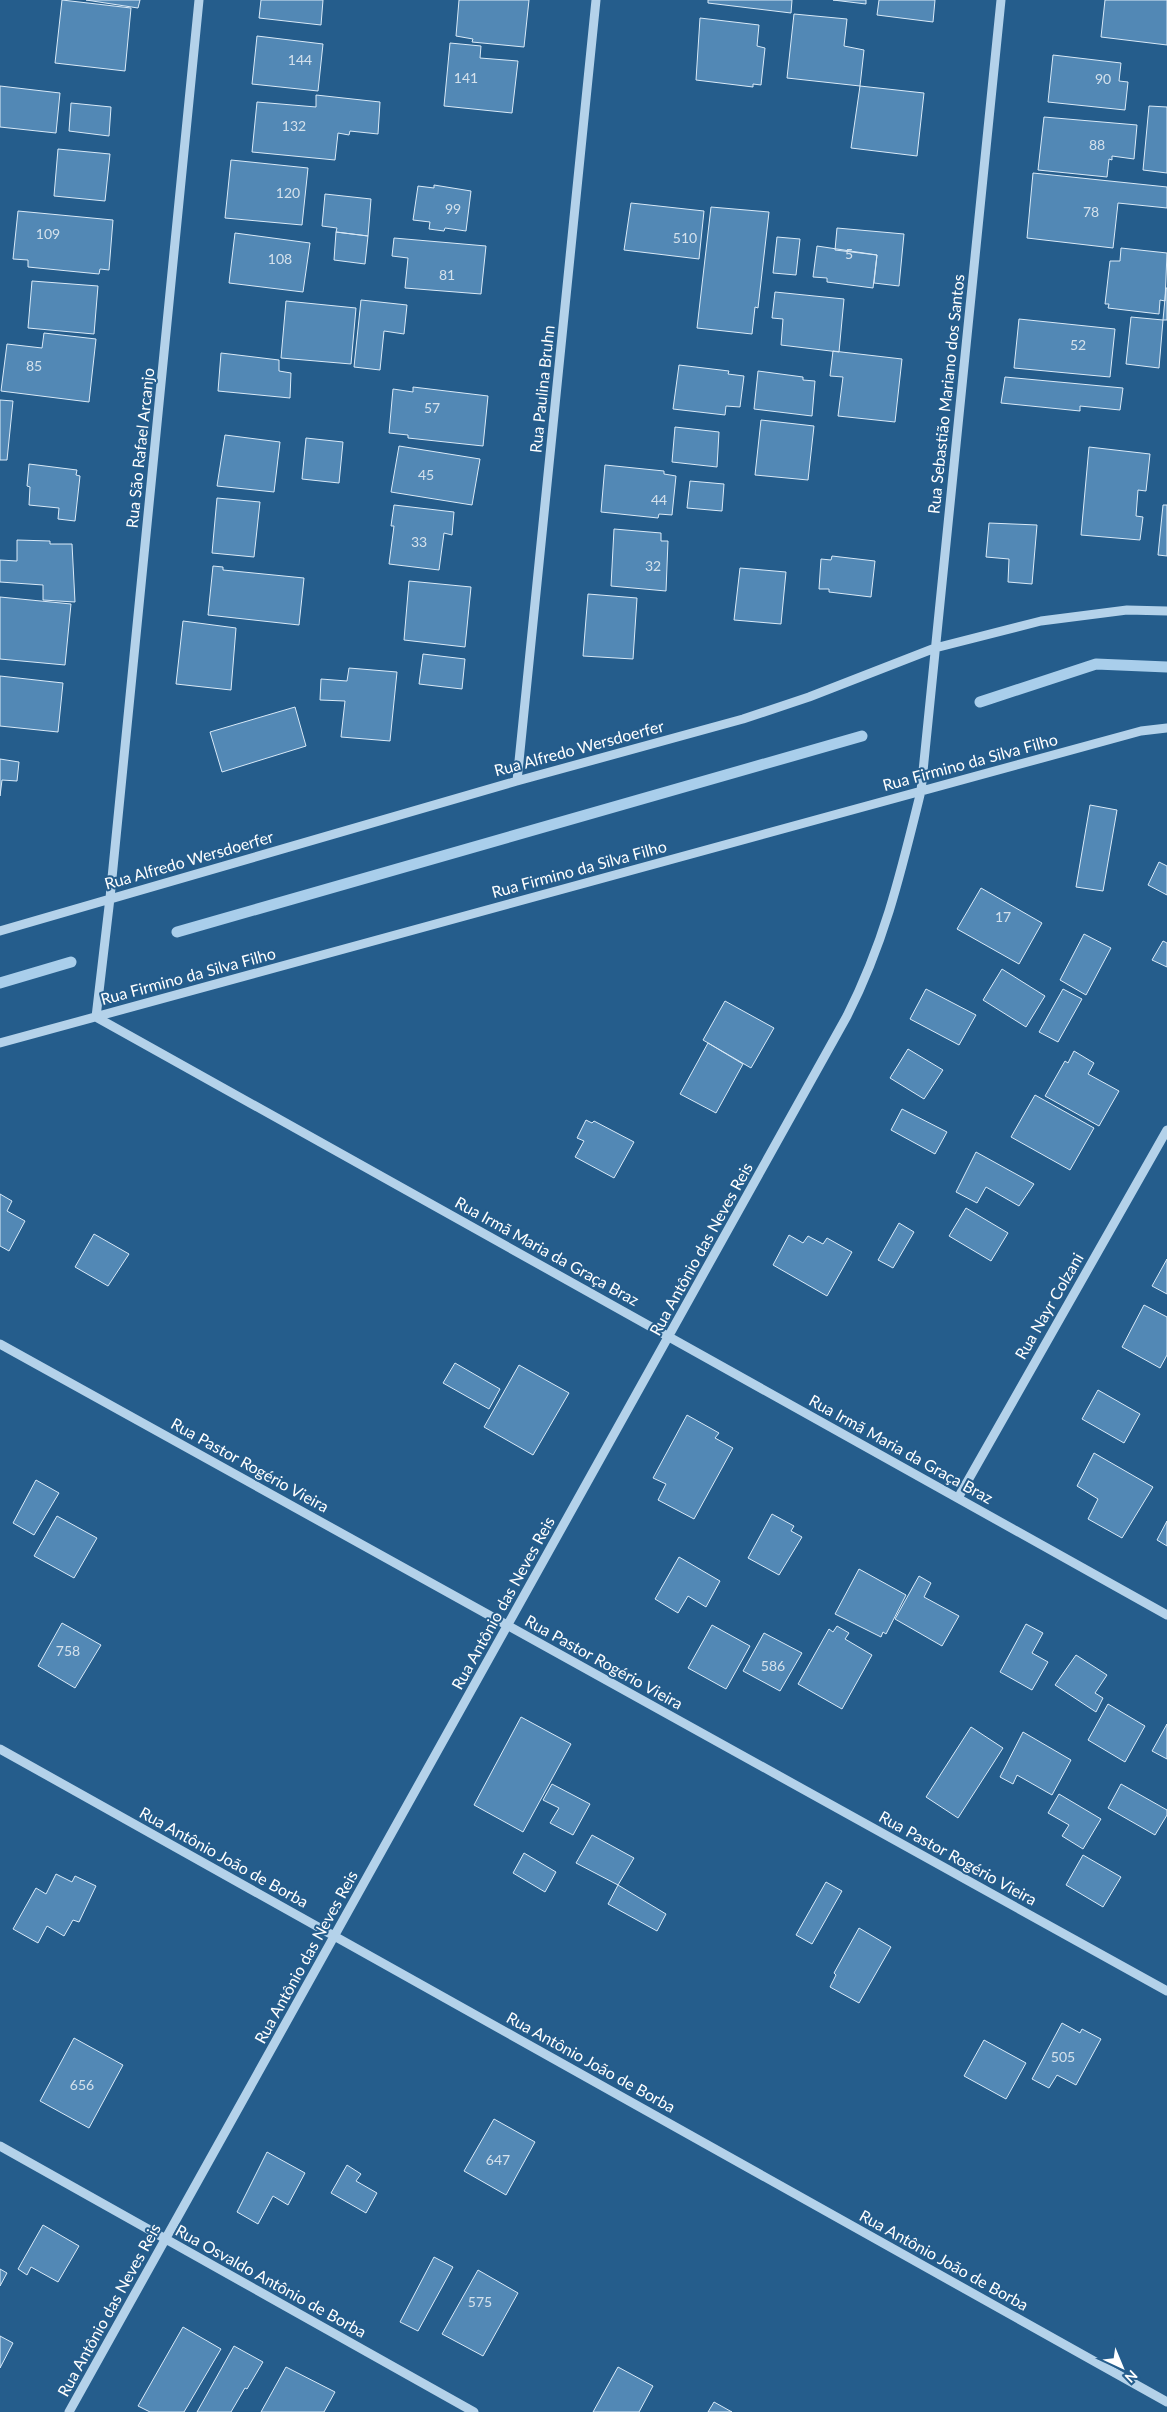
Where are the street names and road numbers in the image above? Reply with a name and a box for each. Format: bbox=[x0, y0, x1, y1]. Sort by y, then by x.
street label: Rua Sebastião Mariano dos Santos bbox=[923, 273, 968, 515]
street label: Rua Paulina Bruhn bbox=[525, 324, 558, 454]
street label: Rua São Rafael Arcanjo bbox=[122, 367, 157, 529]
street label: Rua Alfredo Wersdoerfer bbox=[492, 716, 666, 779]
street label: Rua Firmino da Silva Filho bbox=[880, 729, 1059, 794]
street label: Rua Alfredo Wersdoerfer bbox=[102, 826, 276, 893]
street label: Rua Firmino da Silva Filho bbox=[489, 836, 668, 901]
street label: Rua Firmino da Silva Filho bbox=[98, 943, 277, 1008]
street label: Rua Antônio das Neves Reis bbox=[645, 1159, 756, 1339]
street label: Rua Irmã Maria da Graça Braz bbox=[452, 1192, 643, 1309]
street label: Rua Nayr Colzani bbox=[1010, 1249, 1087, 1362]
street label: Rua Irmã Maria da Graça Braz bbox=[806, 1390, 997, 1507]
street label: Rua Pastor Rogério Vieira bbox=[168, 1413, 332, 1516]
street label: Rua Antônio das Neves Reis bbox=[447, 1513, 558, 1693]
street label: Rua Pastor Rogério Vieira bbox=[522, 1610, 686, 1713]
street label: Rua Antônio João de Borba bbox=[136, 1802, 312, 1911]
street label: Rua Pastor Rogério Vieira bbox=[876, 1806, 1040, 1909]
street label: Rua Antônio das Neves Reis bbox=[250, 1867, 361, 2047]
street label: Rua Antônio João de Borba bbox=[503, 2007, 679, 2116]
street label: Rua Antônio João de Borba bbox=[856, 2205, 1032, 2314]
street label: Rua Antônio das Neves Reis bbox=[53, 2220, 164, 2400]
street label: Rua Osvaldo Antônio de Borba bbox=[172, 2220, 370, 2341]

